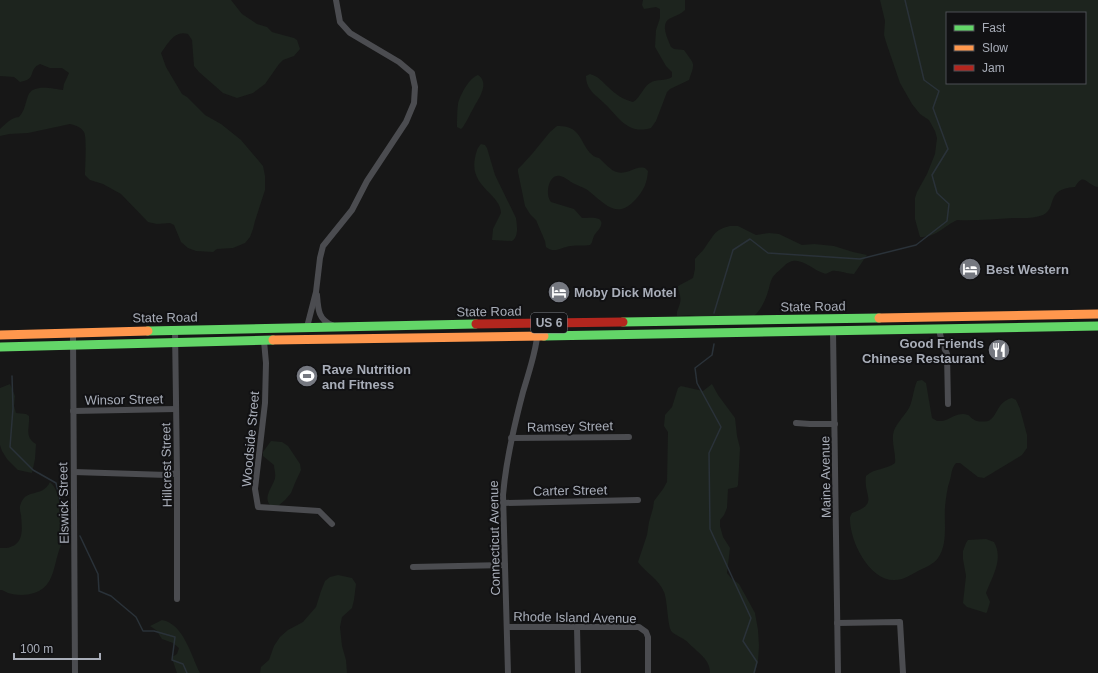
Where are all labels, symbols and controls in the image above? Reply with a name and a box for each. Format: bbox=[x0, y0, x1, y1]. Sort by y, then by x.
legend bbox=[946, 12, 1086, 84]
text: Fast bbox=[982, 21, 1006, 35]
text: Slow bbox=[982, 41, 1008, 55]
text: Jam bbox=[982, 61, 1005, 75]
hotel icon: Best Western bbox=[957, 256, 983, 282]
place label: Best Western bbox=[986, 262, 1069, 277]
hotel icon: Moby Dick Motel bbox=[546, 279, 572, 305]
place label: Moby Dick Motel bbox=[574, 285, 677, 300]
street label: State Road bbox=[780, 298, 846, 315]
street label: State Road bbox=[456, 303, 522, 320]
street label: State Road bbox=[132, 309, 198, 326]
road number: US 6 bbox=[531, 313, 567, 333]
place label: Good Friends Chinese Restaurant bbox=[862, 336, 985, 366]
restaurant icon: Good Friends Chinese Restaurant bbox=[986, 337, 1012, 363]
place label: Rave Nutrition and Fitness bbox=[322, 362, 411, 392]
sports icon: Rave Nutrition and Fitness bbox=[294, 363, 320, 389]
street label: Woodside Street bbox=[239, 390, 262, 487]
street label: Winsor Street bbox=[85, 391, 164, 408]
street label: Ramsey Street bbox=[527, 418, 614, 435]
street label: Hillcrest Street bbox=[158, 422, 175, 507]
street label: Maine Avenue bbox=[817, 436, 834, 518]
street label: Elswick Street bbox=[55, 462, 72, 544]
street label: Connecticut Avenue bbox=[486, 480, 503, 596]
street label: Carter Street bbox=[533, 482, 608, 499]
street label: Rhode Island Avenue bbox=[513, 609, 637, 626]
scale bar bbox=[14, 635, 100, 661]
text: 100 m bbox=[20, 642, 53, 656]

